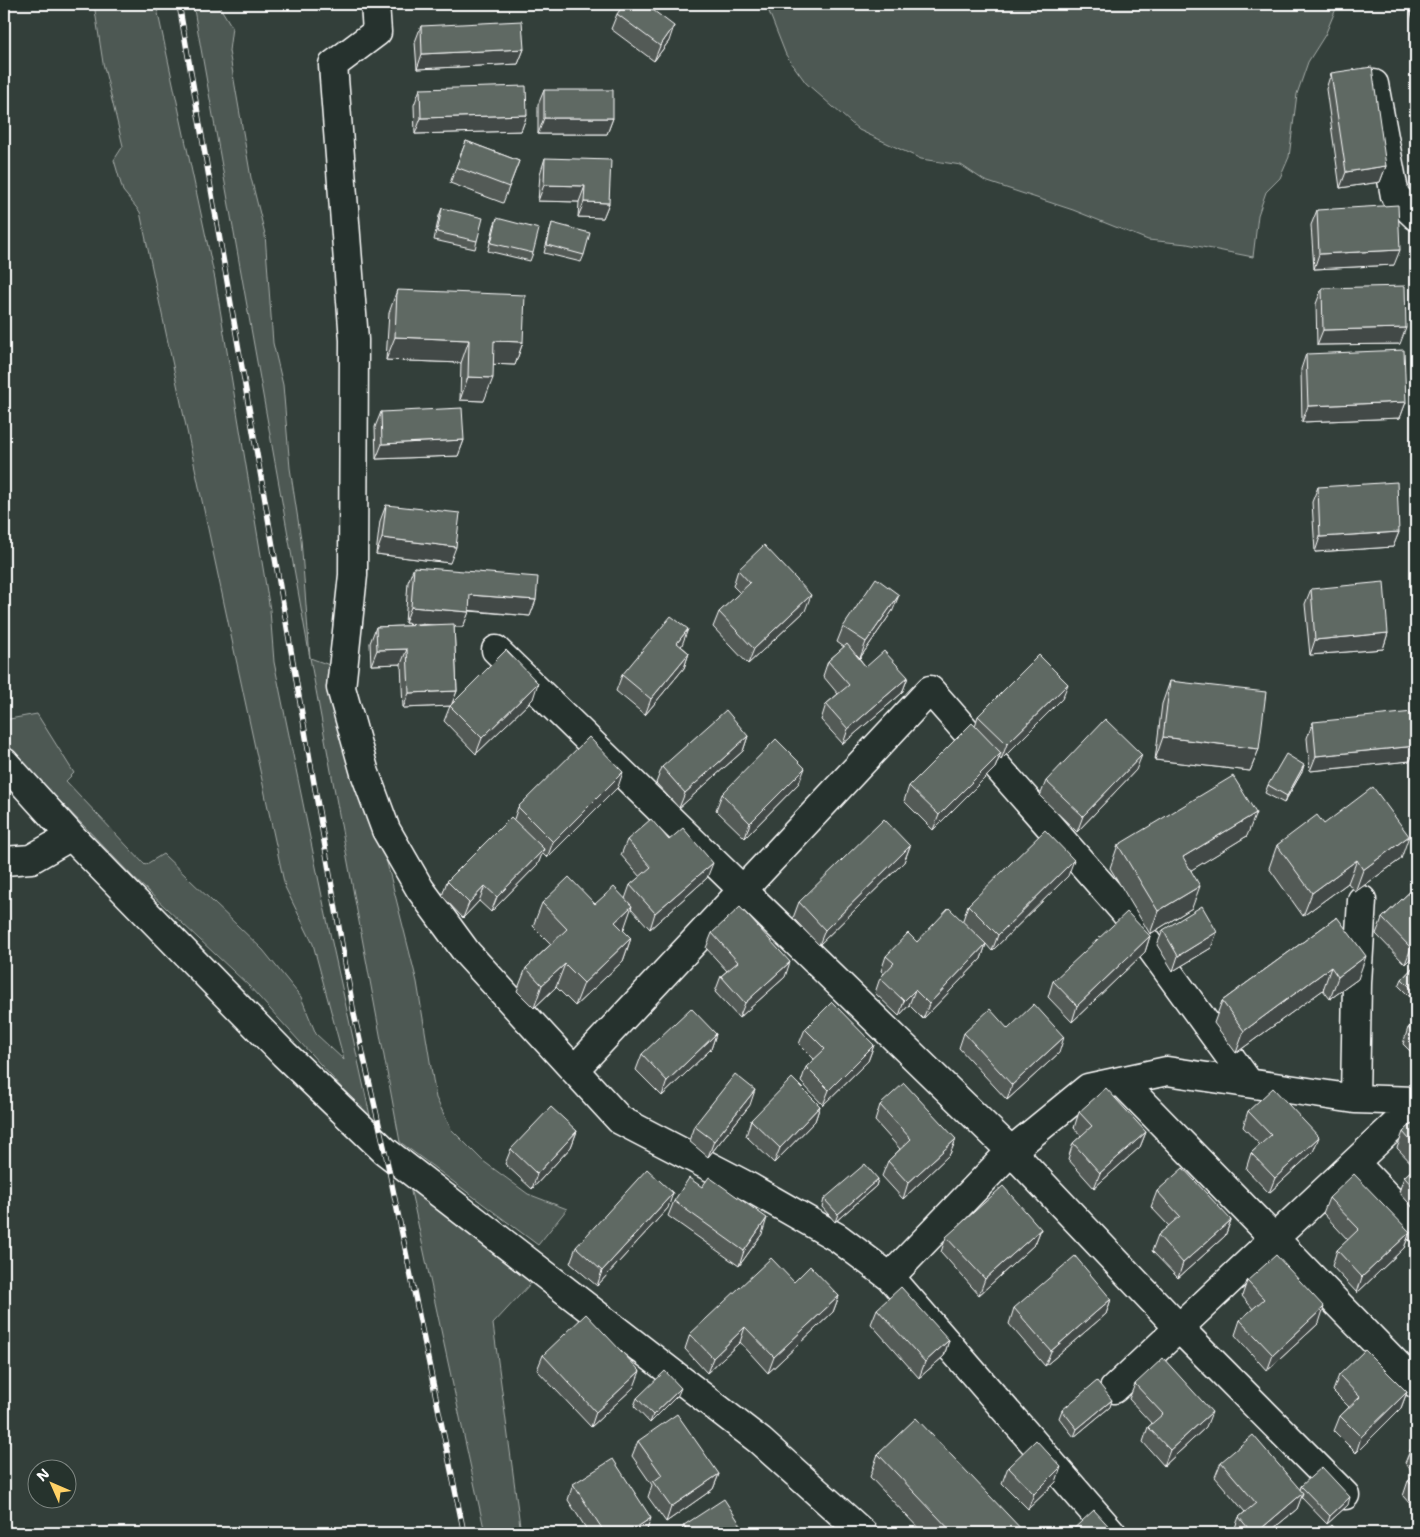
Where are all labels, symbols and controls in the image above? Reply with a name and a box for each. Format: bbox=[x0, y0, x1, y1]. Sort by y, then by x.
north arrow bbox=[28, 1460, 78, 1510]
text: N bbox=[33, 1465, 53, 1485]

